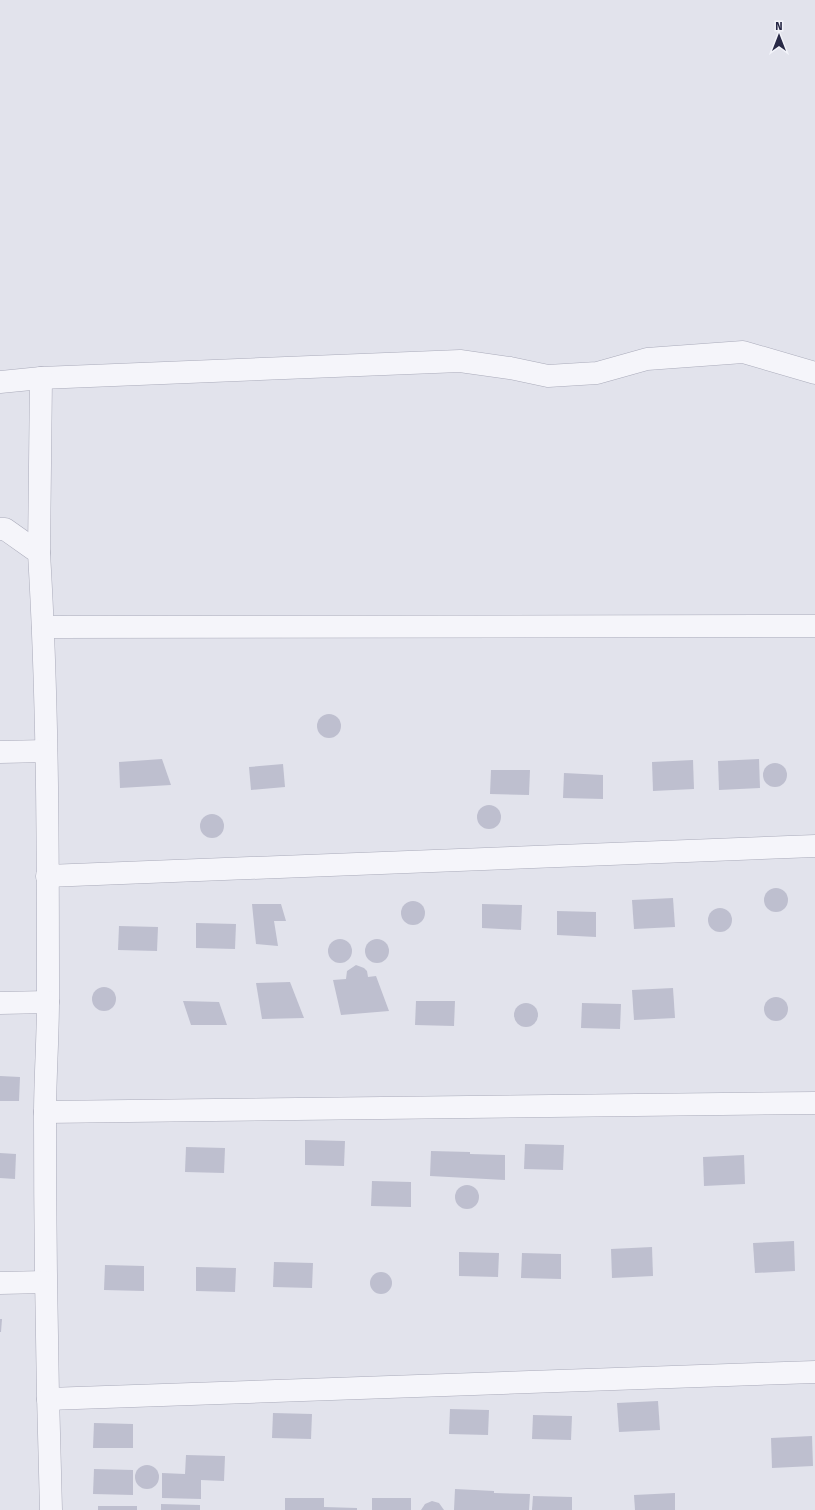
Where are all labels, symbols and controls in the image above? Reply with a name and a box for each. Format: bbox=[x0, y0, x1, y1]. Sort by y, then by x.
north arrow bbox=[759, 16, 799, 56]
text: N bbox=[775, 20, 783, 33]

